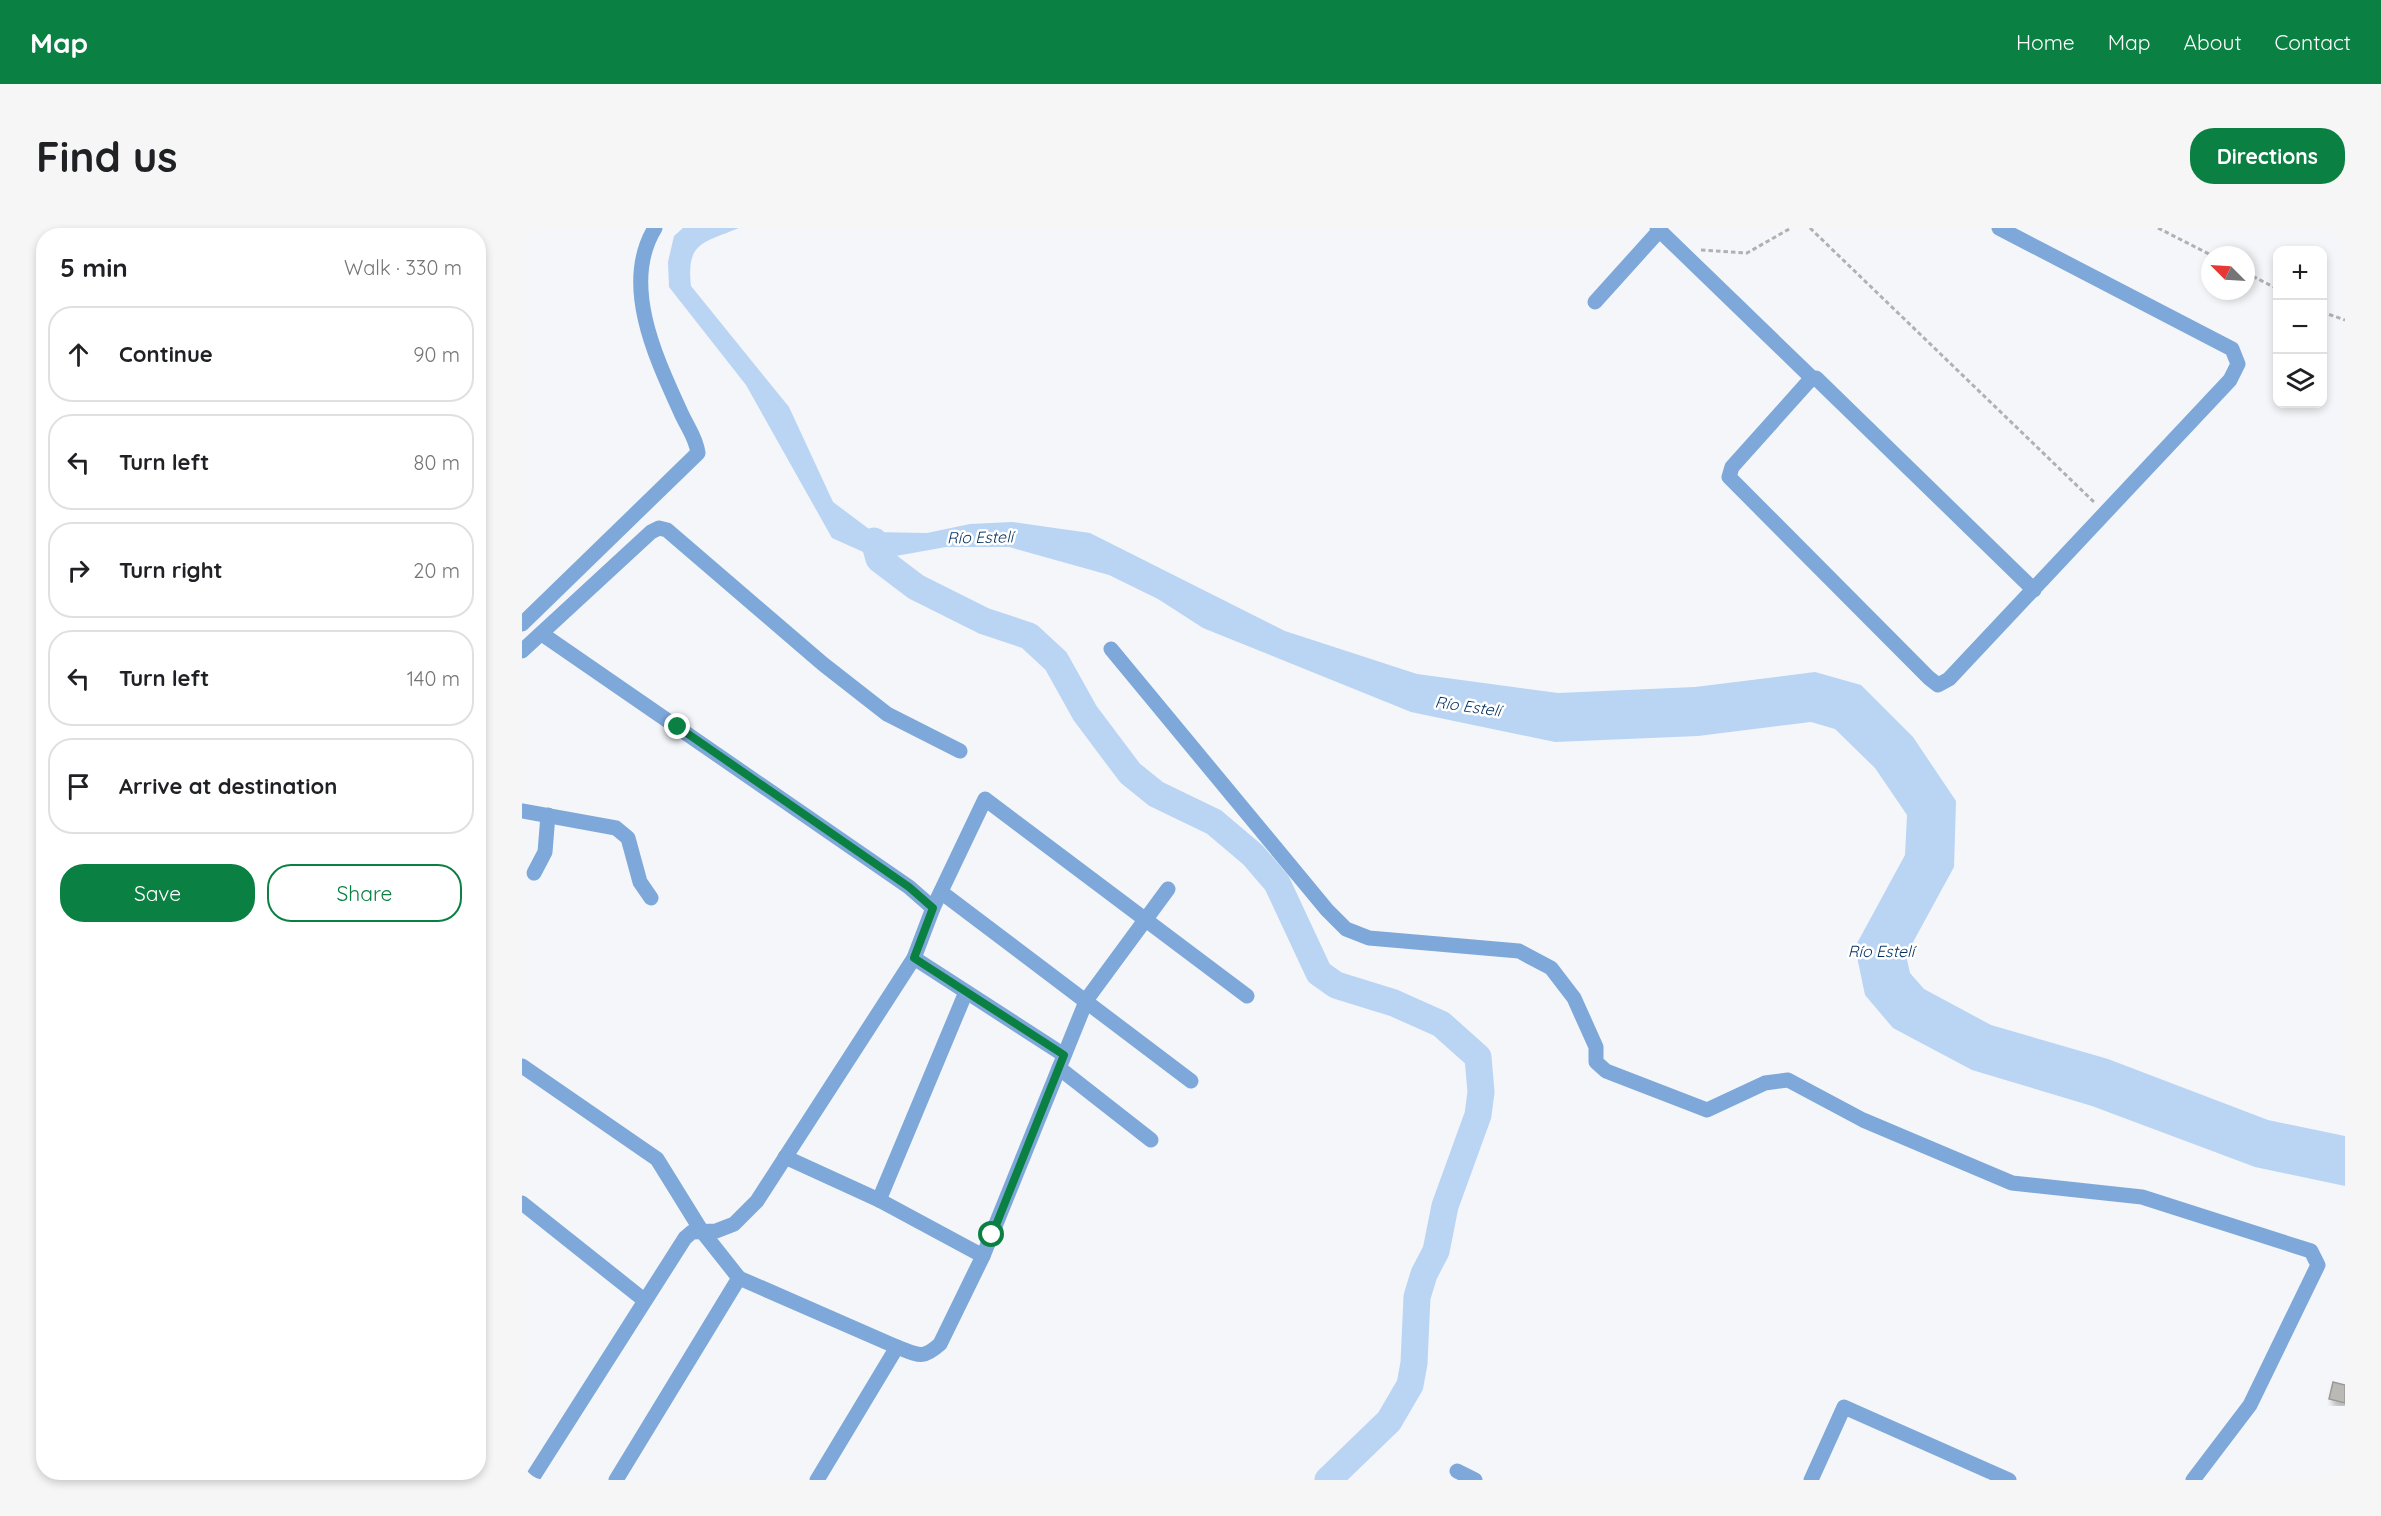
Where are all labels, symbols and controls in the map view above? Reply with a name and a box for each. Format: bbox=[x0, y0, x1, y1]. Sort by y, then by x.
text: Map bbox=[30, 25, 88, 60]
text: Home bbox=[2016, 29, 2075, 55]
text: Map bbox=[2108, 29, 2151, 55]
text: About bbox=[2184, 29, 2242, 55]
text: Contact bbox=[2275, 29, 2351, 55]
button: Directions bbox=[2190, 128, 2345, 184]
text: Find us bbox=[36, 130, 178, 183]
north arrow bbox=[2201, 246, 2255, 300]
map controls bbox=[2273, 246, 2327, 408]
button: + bbox=[2273, 246, 2327, 300]
text: 5 min bbox=[60, 251, 128, 284]
text: Walk · 330 m bbox=[344, 255, 462, 280]
button: − bbox=[2273, 300, 2327, 354]
icon: ahead bbox=[62, 338, 95, 371]
text: Continue bbox=[119, 340, 213, 368]
text: 90 m bbox=[413, 342, 460, 367]
button: layers bbox=[2273, 354, 2327, 408]
icon: left bbox=[62, 446, 95, 479]
text: Turn left bbox=[119, 448, 209, 476]
text: 80 m bbox=[414, 450, 460, 475]
water label: Río Estelí bbox=[947, 526, 1017, 548]
icon: right bbox=[62, 554, 95, 587]
text: Turn right bbox=[119, 556, 223, 584]
text: 20 m bbox=[413, 558, 460, 583]
icon: left bbox=[62, 662, 95, 695]
text: Turn left bbox=[119, 664, 209, 692]
text: 140 m bbox=[407, 666, 460, 691]
water label: Río Estelí bbox=[1434, 691, 1506, 721]
route end bbox=[664, 713, 690, 739]
icon: arrive bbox=[62, 770, 95, 803]
text: Arrive at destination bbox=[119, 772, 337, 800]
button: Save bbox=[60, 864, 255, 922]
button: Share bbox=[267, 864, 462, 922]
water label: Río Estelí bbox=[1848, 941, 1918, 961]
route start bbox=[978, 1221, 1004, 1247]

